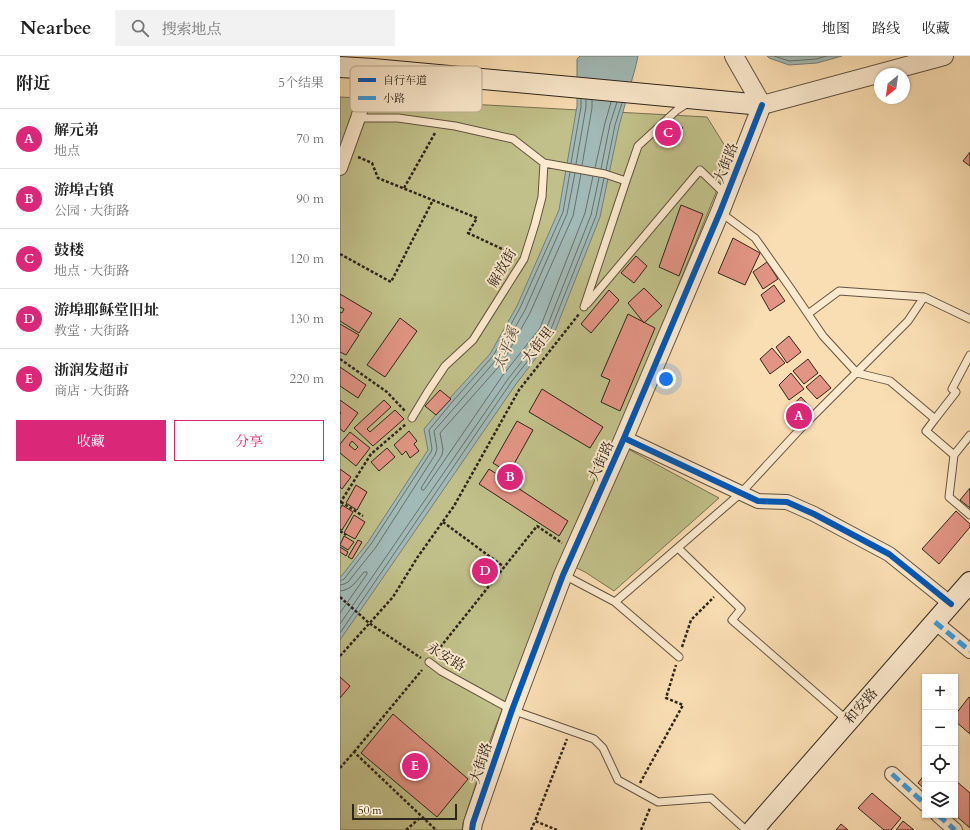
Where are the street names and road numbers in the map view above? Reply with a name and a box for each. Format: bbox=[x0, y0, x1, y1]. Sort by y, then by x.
street label: 大街路 bbox=[709, 140, 743, 186]
street label: 解放街 bbox=[483, 245, 521, 291]
street label: 大街里 bbox=[518, 323, 558, 367]
street label: 大街路 bbox=[584, 438, 618, 484]
street label: 永安路 bbox=[423, 638, 469, 676]
street label: 和安路 bbox=[840, 684, 882, 728]
street label: 大街路 bbox=[465, 740, 497, 786]

